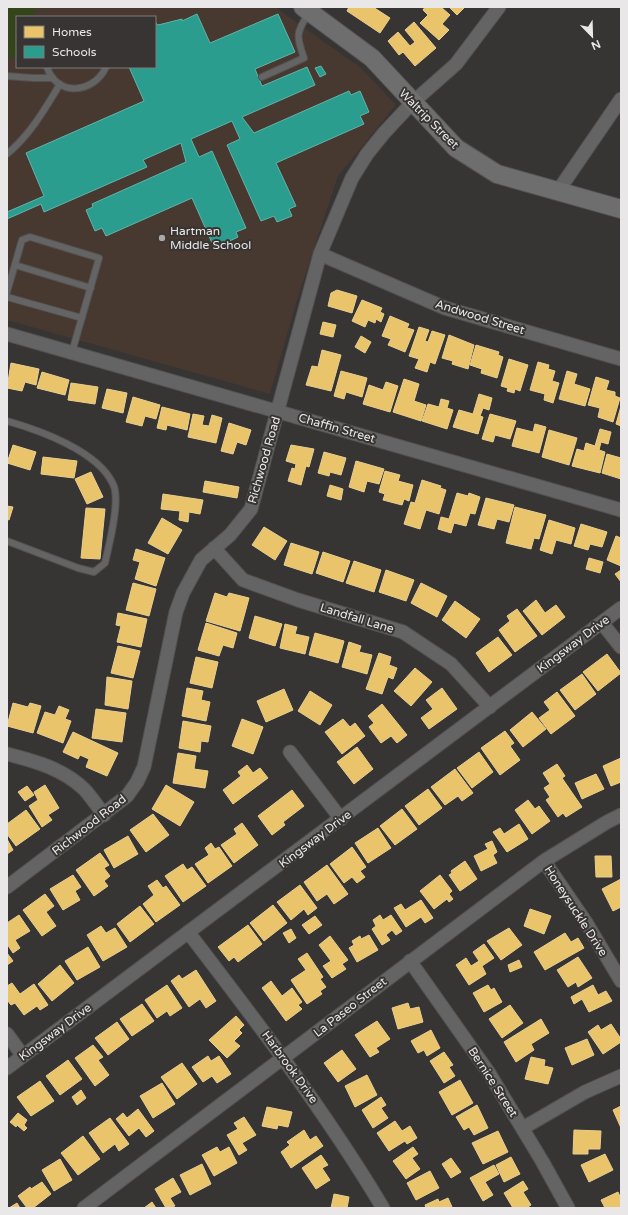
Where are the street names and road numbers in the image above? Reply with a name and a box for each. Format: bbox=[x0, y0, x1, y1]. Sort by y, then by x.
street label: Waltrip Street bbox=[396, 86, 462, 152]
street label: Andwood Street bbox=[434, 297, 527, 337]
street label: Chaffin Street bbox=[297, 410, 377, 446]
street label: Richwood Road bbox=[245, 415, 283, 505]
street label: Landfall Lane bbox=[318, 600, 396, 636]
street label: Kingsway Drive bbox=[534, 612, 612, 676]
street label: Richwood Road bbox=[49, 792, 129, 858]
street label: Kingsway Drive bbox=[276, 807, 354, 871]
street label: Honeysuckle Drive bbox=[541, 863, 611, 959]
street label: La Paseo Street bbox=[311, 974, 390, 1040]
street label: Kingsway Drive bbox=[16, 1000, 94, 1064]
street label: Harbrook Drive bbox=[259, 1028, 321, 1106]
street label: Bernice Street bbox=[465, 1044, 521, 1120]

